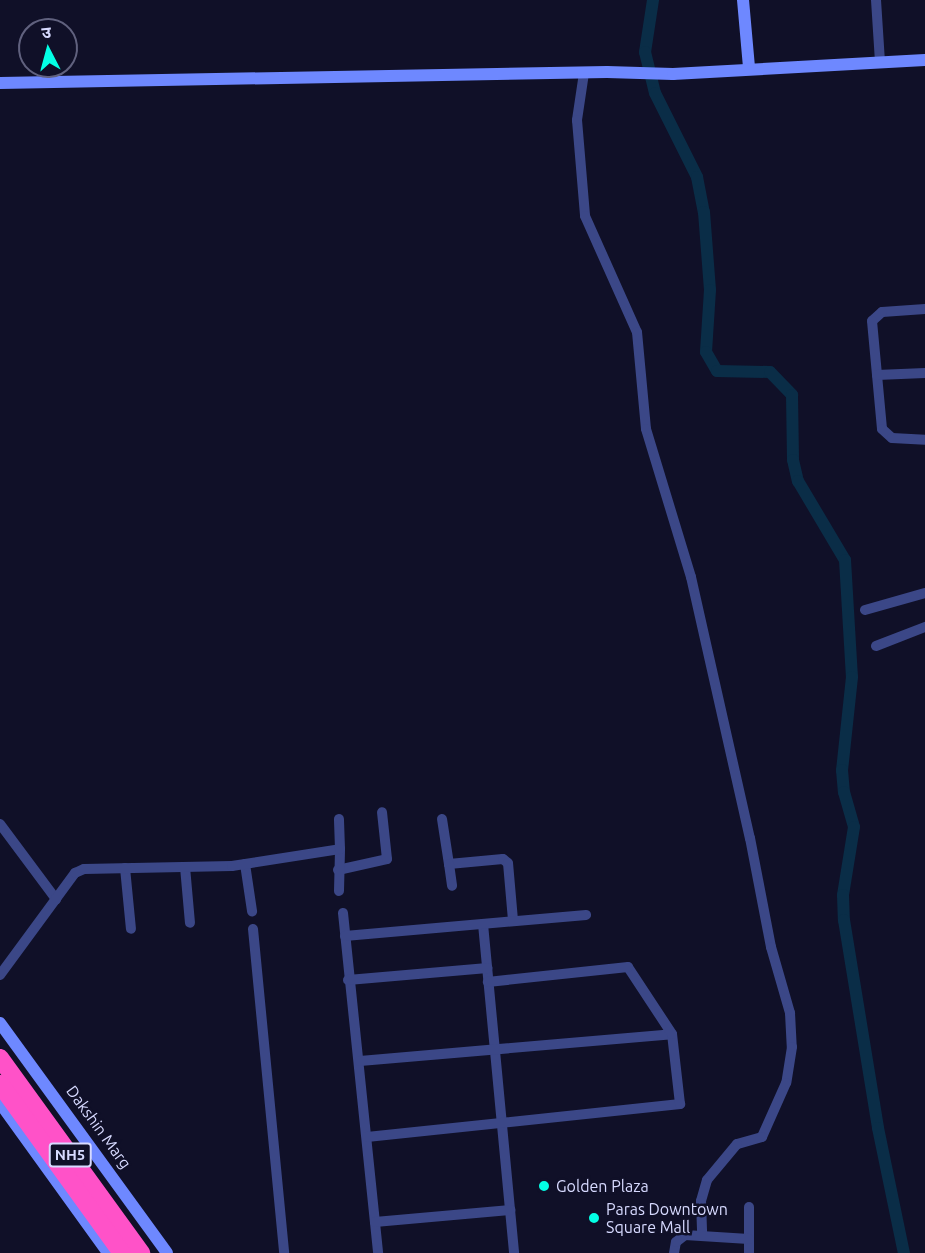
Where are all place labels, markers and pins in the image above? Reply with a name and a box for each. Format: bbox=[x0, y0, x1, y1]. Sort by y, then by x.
place label: Golden Plaza bbox=[556, 1176, 649, 1196]
marker: Golden Plaza bbox=[537, 1179, 551, 1193]
place label: Paras Downtown Square Mall bbox=[606, 1199, 728, 1237]
marker: Paras Downtown Square Mall bbox=[587, 1211, 601, 1225]

